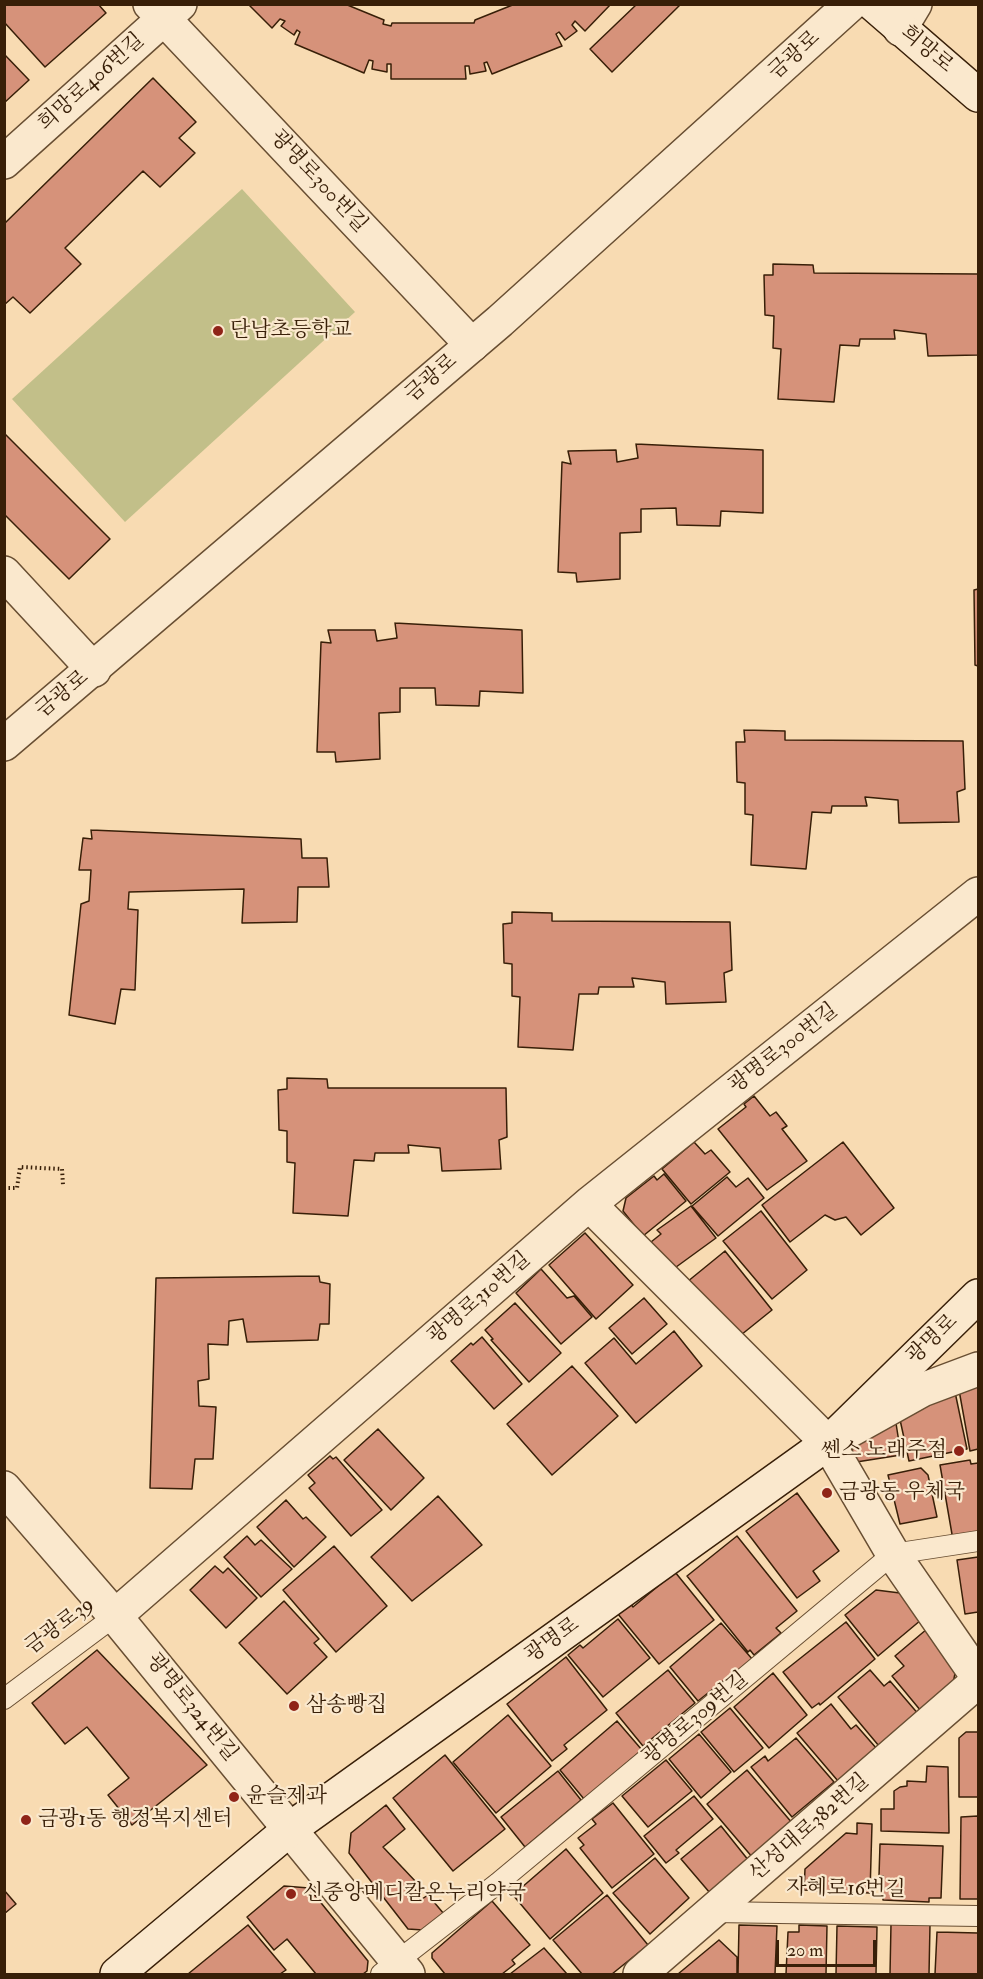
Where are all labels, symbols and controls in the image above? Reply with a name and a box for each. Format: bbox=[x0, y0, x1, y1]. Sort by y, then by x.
street label: 희망로 bbox=[895, 21, 957, 79]
street label: 금광로 bbox=[764, 26, 826, 86]
street label: 희망로406번길 bbox=[34, 29, 150, 137]
street label: 광명로300번길 bbox=[264, 125, 372, 239]
place label: 단남초등학교 bbox=[230, 318, 352, 344]
marker: 단남초등학교 bbox=[211, 324, 225, 338]
street label: 금광로 bbox=[401, 350, 463, 408]
street label: 금광로 bbox=[32, 666, 94, 724]
street label: 광명로300번길 bbox=[725, 999, 843, 1099]
street label: 광명로310번길 bbox=[424, 1248, 536, 1350]
street label: 광명로 bbox=[902, 1310, 964, 1370]
place label: 쎈스 노래주점 bbox=[821, 1438, 947, 1464]
marker: 쎈스 노래주점 bbox=[952, 1444, 966, 1458]
place label: 금광동 우체국 bbox=[839, 1480, 965, 1506]
marker: 금광동 우체국 bbox=[820, 1486, 834, 1500]
street label: 금광로39 bbox=[21, 1593, 99, 1661]
street label: 광명로 bbox=[521, 1613, 585, 1669]
street label: 광명로324번길 bbox=[140, 1649, 242, 1767]
street label: 광명로309번길 bbox=[638, 1667, 754, 1771]
place label: 삼송빵집 bbox=[306, 1693, 387, 1719]
marker: 삼송빵집 bbox=[287, 1699, 301, 1713]
street label: 산성대로382번길 bbox=[745, 1769, 875, 1887]
place label: 윤슬제과 bbox=[246, 1784, 327, 1810]
marker: 윤슬제과 bbox=[227, 1790, 241, 1804]
place label: 금광1동 행정복지센터 bbox=[38, 1807, 232, 1833]
marker: 금광1동 행정복지센터 bbox=[19, 1813, 33, 1827]
street label: 자혜로16번길 bbox=[786, 1876, 906, 1904]
place label: 신중앙메디칼온누리약국 bbox=[303, 1881, 526, 1907]
marker: 신중앙메디칼온누리약국 bbox=[284, 1887, 298, 1901]
scale bar bbox=[779, 1928, 880, 1966]
text: 20 m bbox=[787, 1939, 823, 1962]

